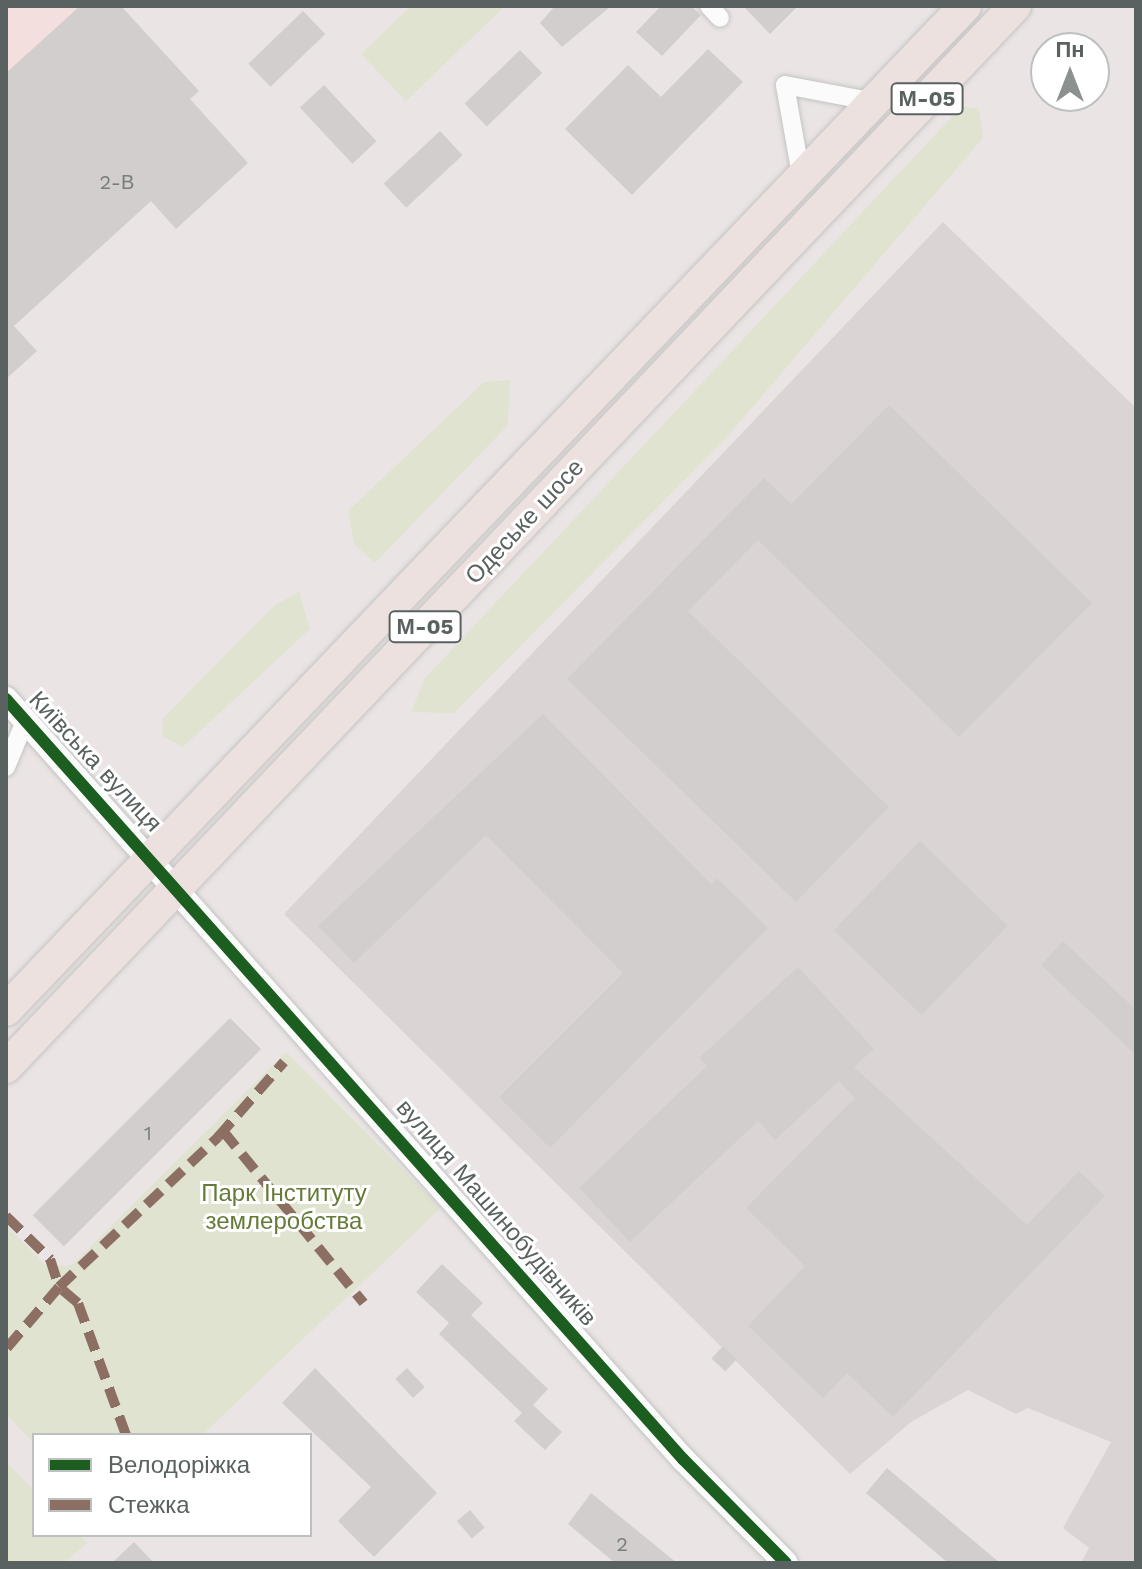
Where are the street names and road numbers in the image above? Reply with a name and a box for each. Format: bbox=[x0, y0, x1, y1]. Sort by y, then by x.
road number: М-05 bbox=[889, 81, 965, 117]
street label: Одеське шосе bbox=[460, 454, 590, 590]
road number: М-05 bbox=[387, 609, 463, 645]
street label: Київська вулиця bbox=[23, 686, 167, 838]
street label: вулиця Машинобудівників bbox=[390, 1094, 602, 1332]

